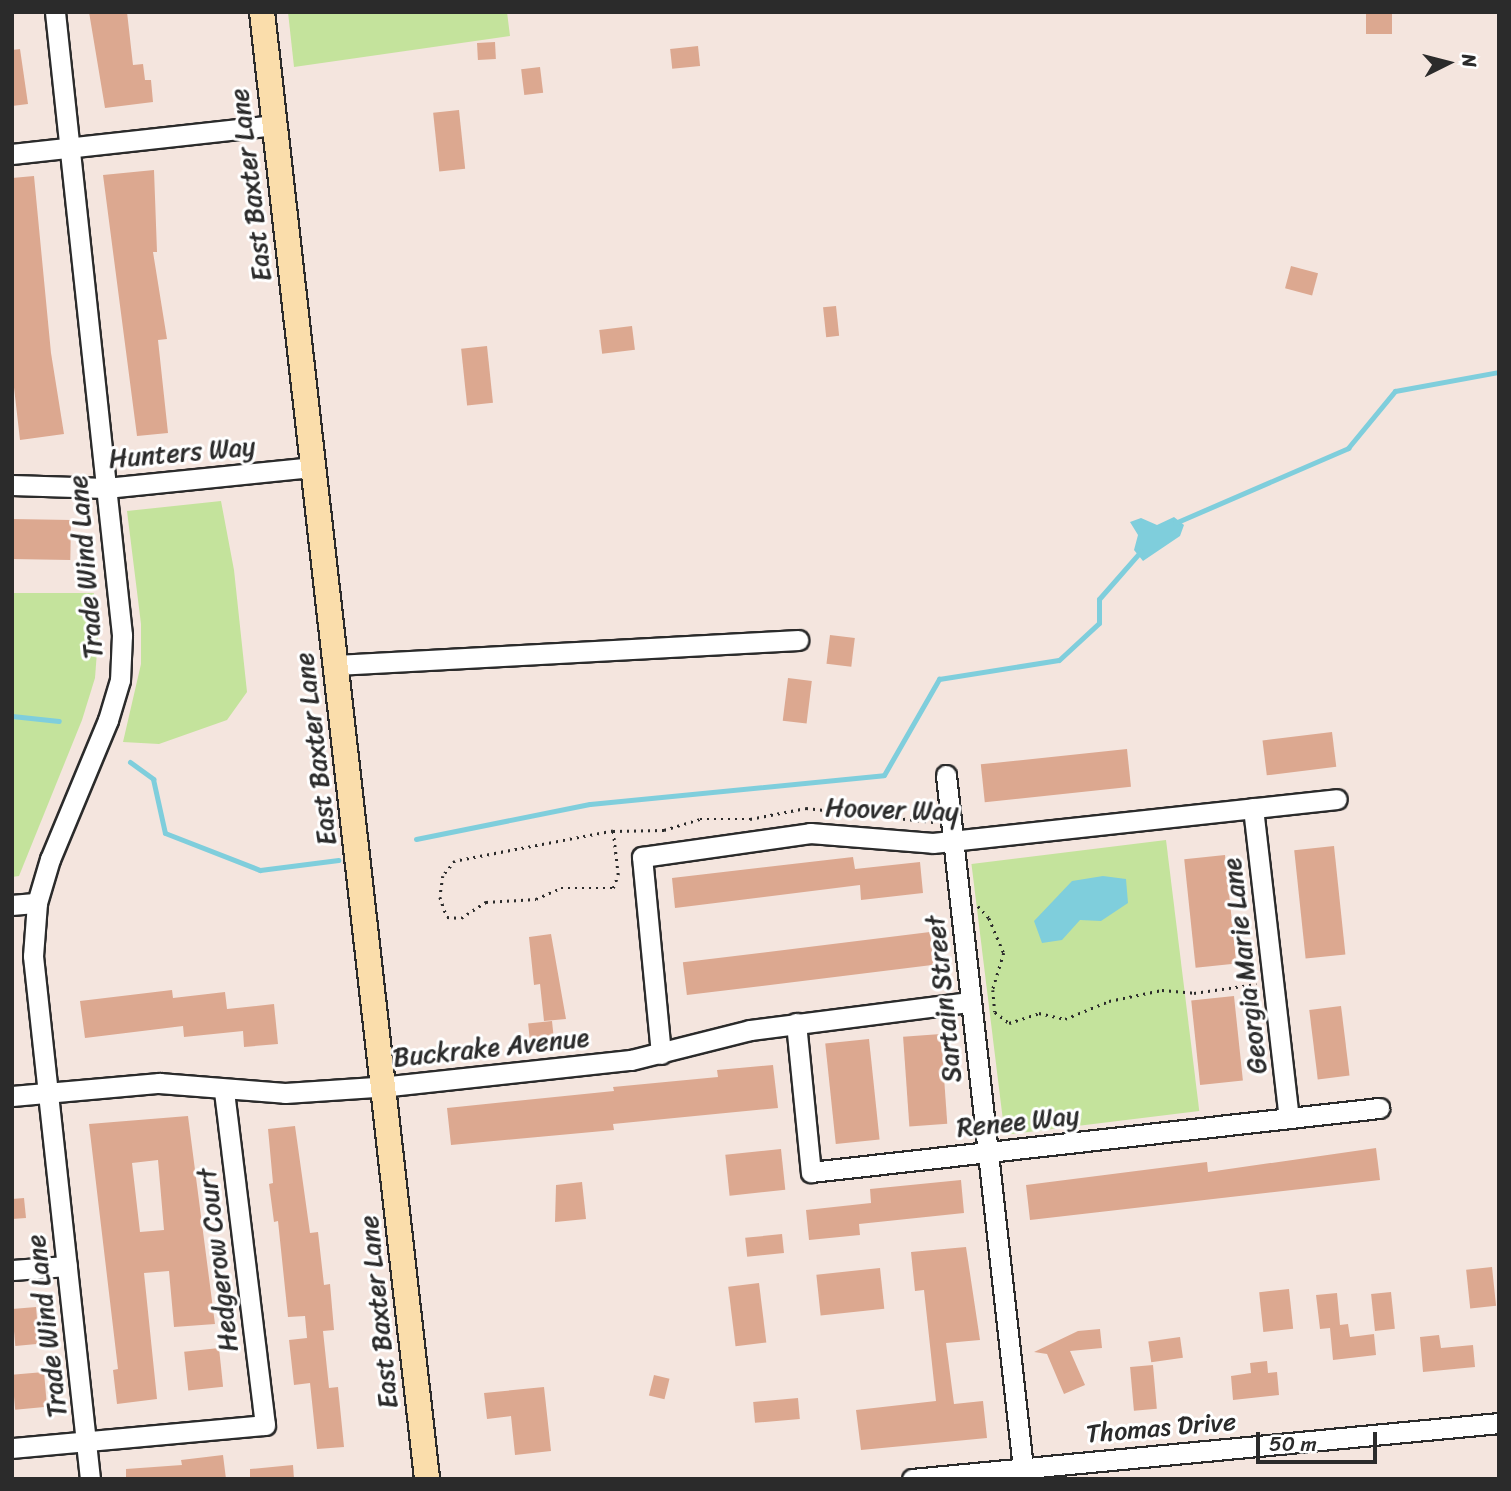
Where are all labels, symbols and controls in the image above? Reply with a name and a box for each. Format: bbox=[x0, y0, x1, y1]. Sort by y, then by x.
north arrow bbox=[1413, 28, 1483, 98]
text: N bbox=[1452, 52, 1486, 69]
street label: East Baxter Lane bbox=[224, 86, 278, 284]
street label: Hunters Way bbox=[107, 431, 257, 475]
street label: Trade Wind Lane bbox=[62, 474, 110, 660]
street label: East Baxter Lane bbox=[289, 650, 343, 848]
street label: Hoover Way bbox=[825, 792, 959, 828]
street label: Georgia Marie Lane bbox=[1216, 856, 1274, 1076]
street label: Sartain Street bbox=[920, 914, 968, 1084]
street label: Buckrake Avenue bbox=[391, 1022, 591, 1074]
street label: Renee Way bbox=[956, 1100, 1080, 1144]
street label: Hedgerow Court bbox=[191, 1166, 245, 1354]
street label: East Baxter Lane bbox=[353, 1213, 405, 1411]
street label: Trade Wind Lane bbox=[20, 1233, 74, 1419]
street label: Thomas Drive bbox=[1085, 1406, 1237, 1450]
scale bar bbox=[1259, 1418, 1380, 1462]
text: 50 m bbox=[1269, 1425, 1317, 1463]

